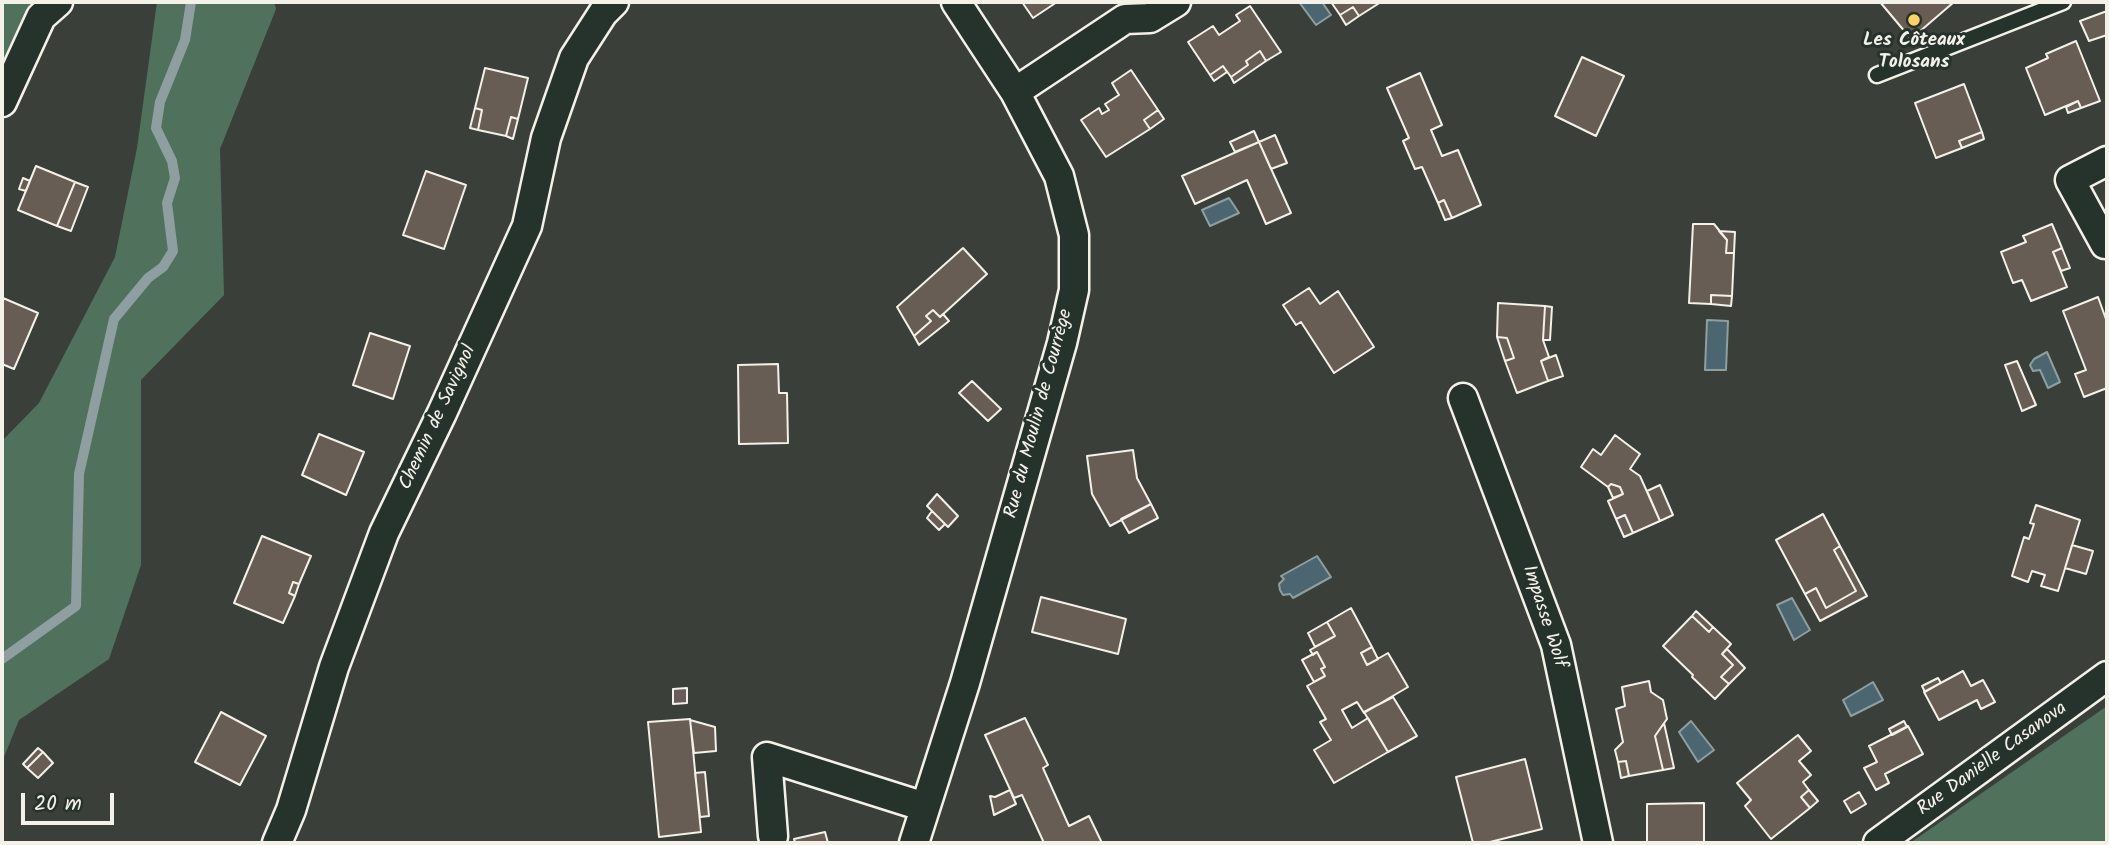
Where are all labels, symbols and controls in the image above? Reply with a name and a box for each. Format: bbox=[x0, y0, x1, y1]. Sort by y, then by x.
marker: Les Côteaux Tolosans bbox=[1906, 12, 1922, 28]
place label: Les Côteaux Tolosans bbox=[1863, 31, 1965, 75]
street label: Rue du Moulin de Courrège bbox=[1001, 307, 1079, 521]
street label: Chemin de Savignol bbox=[395, 342, 483, 494]
street label: Impasse Wolf bbox=[1516, 563, 1570, 671]
street label: Rue Danielle Casanova bbox=[1914, 698, 2072, 822]
scale bar bbox=[24, 778, 117, 822]
text: 20 m bbox=[34, 788, 82, 821]

